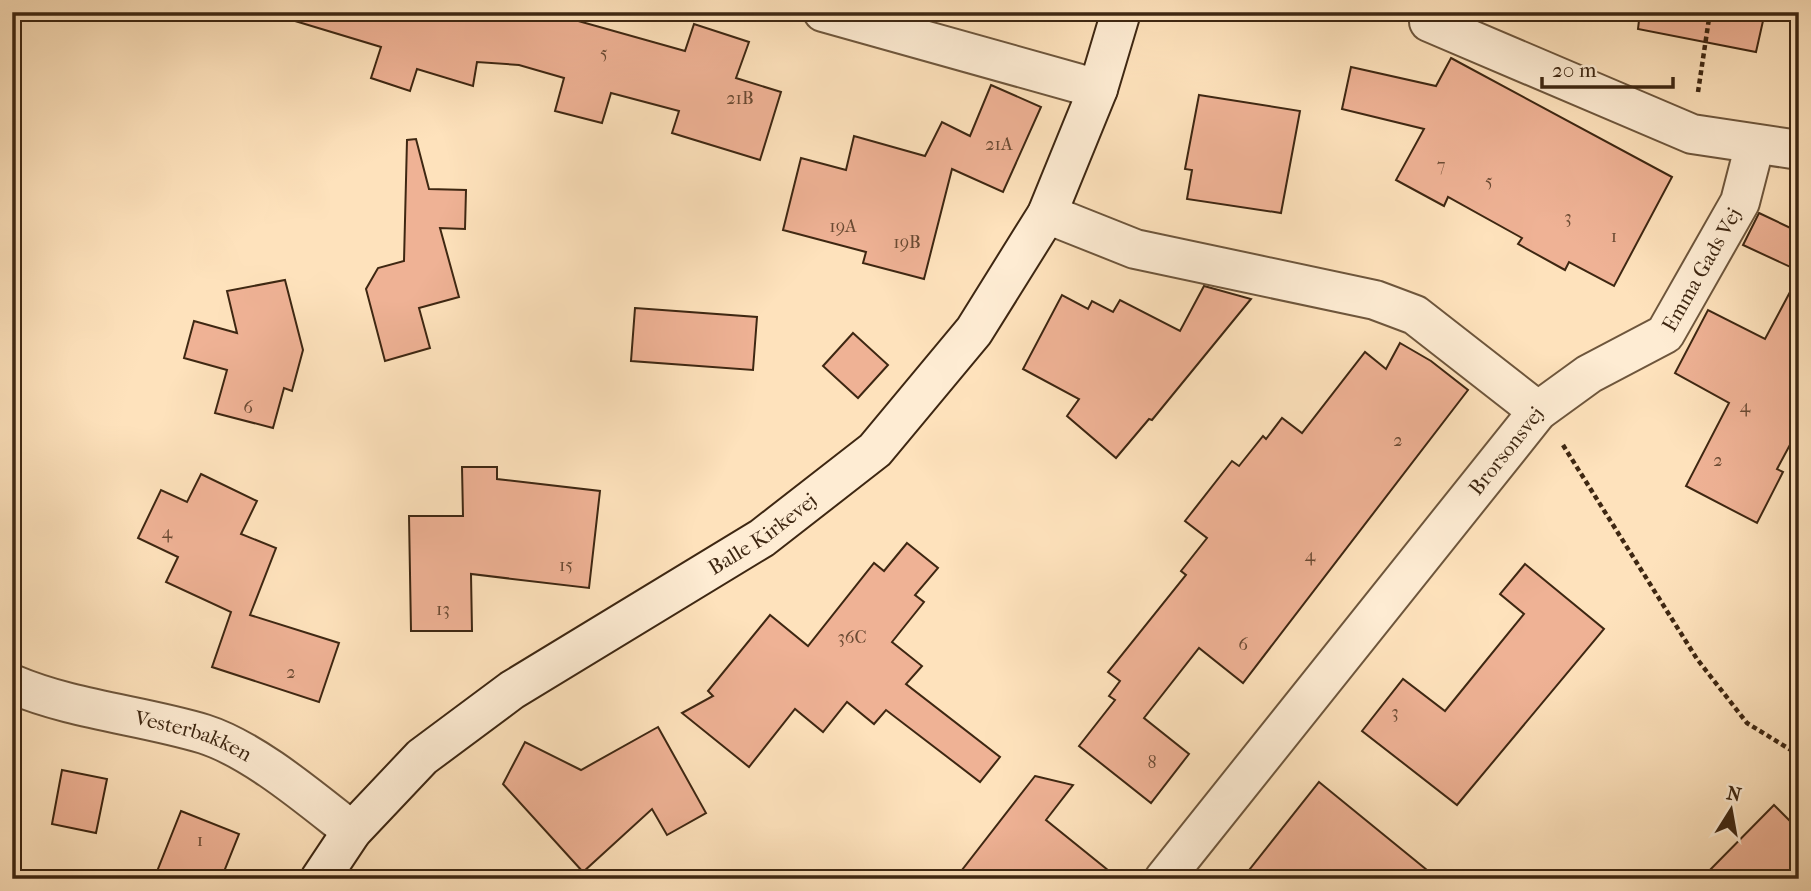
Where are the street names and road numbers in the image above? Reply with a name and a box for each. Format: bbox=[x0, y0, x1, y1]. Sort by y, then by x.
street label: Emma Gads Vej bbox=[1657, 203, 1746, 336]
street label: Brorsonsvej bbox=[1464, 402, 1549, 500]
street label: Balle Kirkevej bbox=[704, 488, 821, 580]
street label: Vesterbakken bbox=[132, 705, 256, 766]

